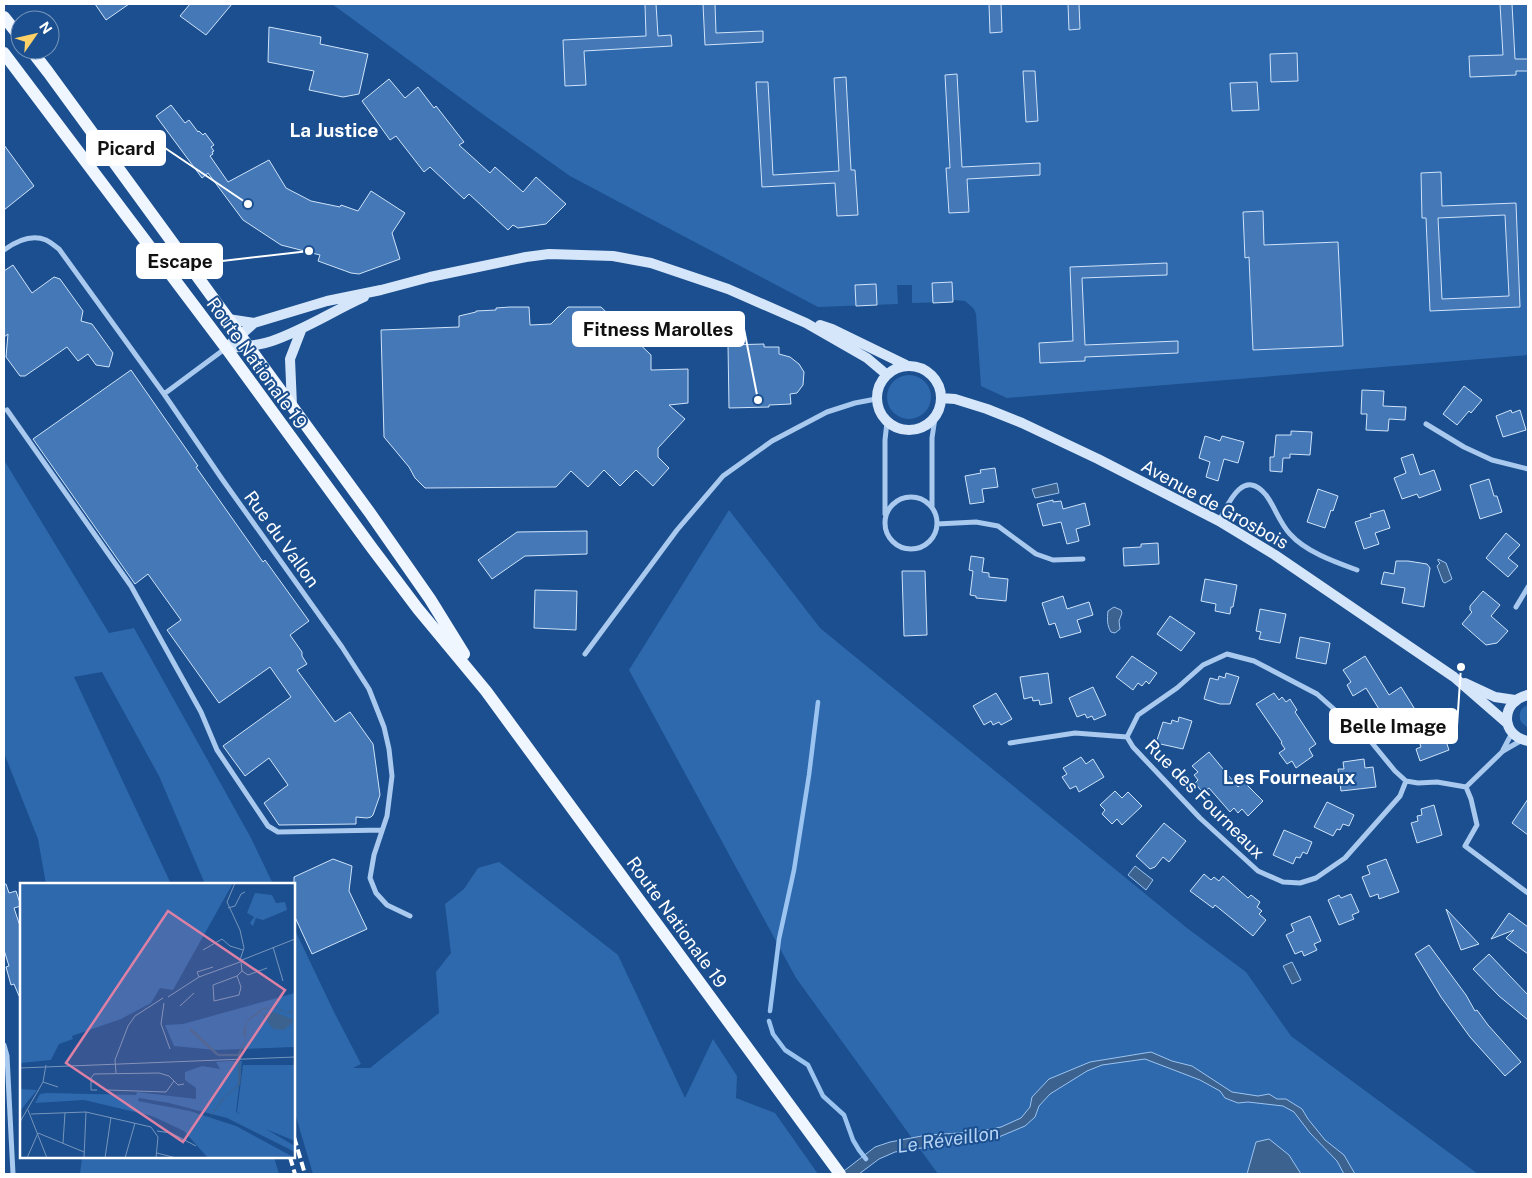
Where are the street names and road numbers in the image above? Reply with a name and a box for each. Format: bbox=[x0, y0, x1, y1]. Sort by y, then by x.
street label: Route Nationale 19 bbox=[202, 293, 312, 433]
street label: Avenue de Grosbois bbox=[1138, 455, 1292, 553]
street label: Rue du Vallon bbox=[240, 487, 324, 591]
street label: Rue des Fourneaux bbox=[1141, 735, 1269, 863]
street label: Route Nationale 19 bbox=[622, 852, 732, 992]

